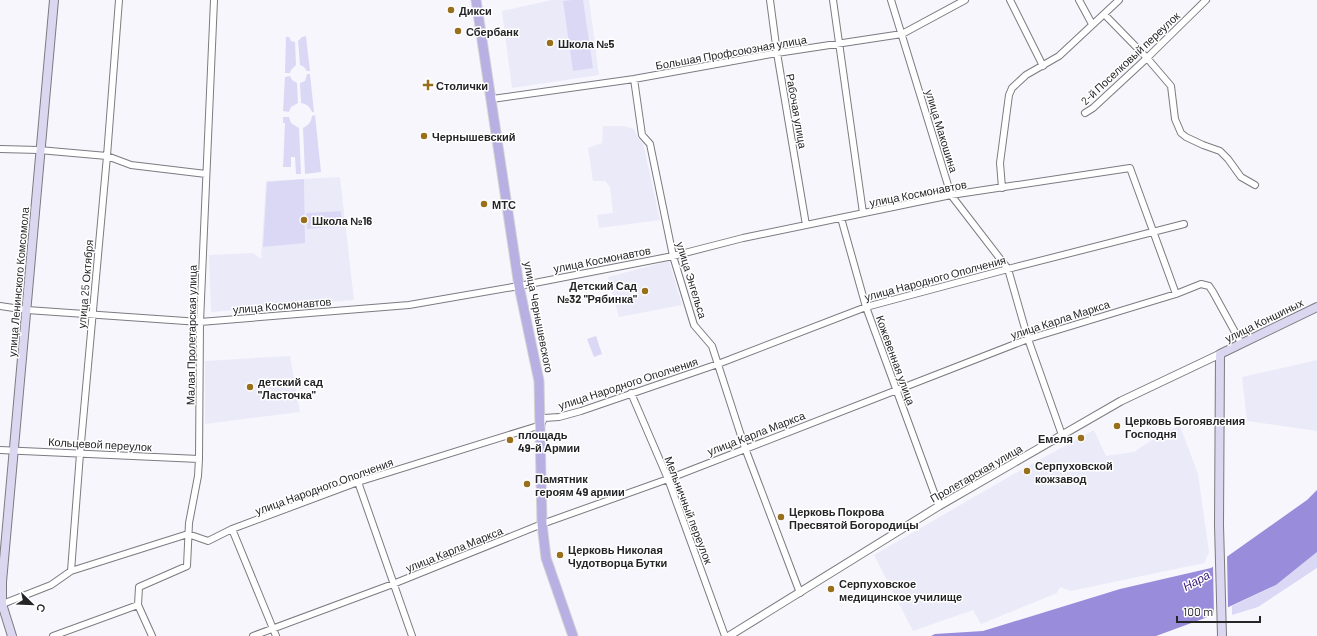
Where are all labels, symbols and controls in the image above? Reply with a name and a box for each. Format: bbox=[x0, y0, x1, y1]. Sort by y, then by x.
place label: Дикси bbox=[459, 4, 492, 17]
marker: Дикси bbox=[446, 5, 456, 15]
street label: 2-й Поселковый переулок bbox=[1078, 9, 1182, 107]
place label: Сбербанк bbox=[466, 25, 519, 38]
marker: Сбербанк bbox=[453, 26, 463, 36]
street label: Большая Профсоюзная улица bbox=[654, 32, 808, 72]
place label: Школа №5 bbox=[558, 37, 614, 50]
marker: Школа №5 bbox=[545, 38, 555, 48]
street label: Рабочая улица bbox=[784, 73, 810, 150]
place label: Столички bbox=[436, 79, 488, 92]
marker: Столички bbox=[423, 80, 433, 90]
street label: улица Макошина bbox=[923, 88, 961, 175]
place label: Чернышевский bbox=[432, 130, 516, 143]
marker: Чернышевский bbox=[419, 131, 429, 141]
street label: улица Космонавтов bbox=[868, 177, 968, 209]
place label: МТС bbox=[492, 198, 516, 211]
marker: МТС bbox=[479, 199, 489, 209]
street label: улица Ленинского Комсомола bbox=[5, 206, 31, 358]
place label: Школа №16 bbox=[312, 214, 372, 227]
marker: Школа №16 bbox=[299, 215, 309, 225]
street label: улица 25 Октября bbox=[75, 239, 95, 329]
street label: улица Энгельса bbox=[674, 240, 710, 321]
street label: улица Космонавтов bbox=[552, 243, 652, 275]
street label: улица Народного Ополчения bbox=[863, 253, 1007, 303]
street label: улица Чернышевского bbox=[522, 260, 556, 374]
street label: Малая Пролетарская улица bbox=[183, 264, 199, 405]
place label: Детский Сад №32 "Рябинка" bbox=[557, 279, 637, 305]
marker: Детский Сад №32 "Рябинка" bbox=[640, 286, 650, 296]
street label: улица Космонавтов bbox=[232, 294, 332, 316]
street label: улица Коншиных bbox=[1223, 295, 1306, 345]
street label: улица Карла Маркса bbox=[1009, 297, 1112, 341]
street label: Кожевенная улица bbox=[874, 313, 919, 407]
street label: улица Народного Ополчения bbox=[557, 354, 699, 412]
place label: детский сад "Ласточка" bbox=[258, 375, 323, 401]
marker: детский сад "Ласточка" bbox=[245, 382, 255, 392]
street label: улица Карла Маркса bbox=[705, 408, 807, 458]
place label: Церковь Богоявления Господня bbox=[1125, 414, 1245, 440]
marker: Церковь Богоявления Господня bbox=[1112, 421, 1122, 431]
place label: площадь 49-й Армии bbox=[518, 428, 580, 454]
place label: Емеля bbox=[1038, 432, 1073, 445]
marker: Емеля bbox=[1076, 433, 1086, 443]
street label: Кольцевой переулок bbox=[48, 435, 152, 453]
marker: площадь 49-й Армии bbox=[505, 435, 515, 445]
street label: Пролетарская улица bbox=[928, 441, 1025, 505]
street label: Мельничный переулок bbox=[662, 454, 716, 566]
street label: улица Народного Ополчения bbox=[253, 455, 395, 517]
place label: Серпуховской кожзавод bbox=[1035, 459, 1113, 485]
marker: Серпуховской кожзавод bbox=[1022, 466, 1032, 476]
place label: Памятник героям 49 армии bbox=[535, 472, 625, 498]
marker: Памятник героям 49 армии bbox=[522, 479, 532, 489]
place label: Церковь Покрова Пресвятой Богородицы bbox=[789, 505, 919, 531]
marker: Церковь Покрова Пресвятой Богородицы bbox=[776, 512, 786, 522]
street label: улица Карла Маркса bbox=[404, 523, 505, 574]
place label: Церковь Николая Чудотворца Бутки bbox=[568, 543, 667, 569]
marker: Церковь Николая Чудотворца Бутки bbox=[555, 550, 565, 560]
water label: Нара bbox=[1180, 567, 1213, 594]
place label: Серпуховское медицинское училище bbox=[839, 577, 962, 603]
north arrow bbox=[12, 584, 52, 624]
marker: Серпуховское медицинское училище bbox=[826, 584, 836, 594]
scale bar bbox=[1177, 598, 1260, 624]
text: С bbox=[34, 602, 49, 614]
text: 100 m bbox=[1183, 604, 1213, 618]

